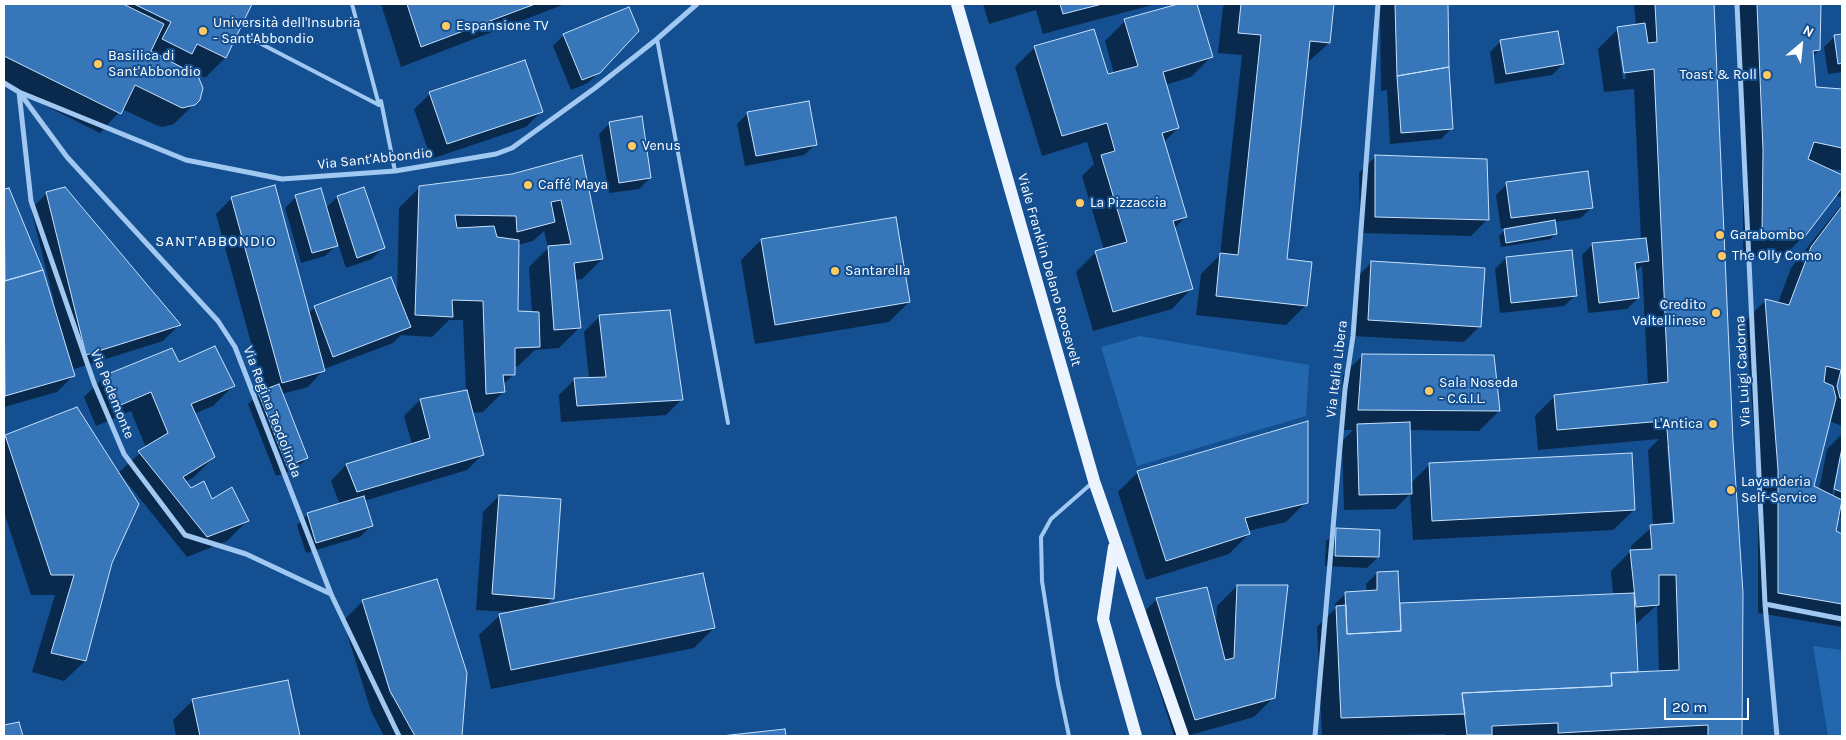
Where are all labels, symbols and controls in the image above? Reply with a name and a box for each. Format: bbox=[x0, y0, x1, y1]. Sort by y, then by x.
place label: Università dell'Insubria - Sant'Abbondio bbox=[213, 15, 361, 48]
place label: Espansione TV bbox=[456, 18, 549, 34]
marker: Espansione TV bbox=[440, 20, 452, 32]
north arrow bbox=[1776, 20, 1826, 70]
text: N bbox=[1800, 21, 1817, 41]
marker: Università dell'Insubria - Sant'Abbondio bbox=[197, 25, 209, 37]
place label: Basilica di Sant'Abbondio bbox=[108, 48, 201, 80]
marker: Basilica di Sant'Abbondio bbox=[92, 58, 104, 70]
place label: Toast & Roll bbox=[1680, 67, 1757, 83]
marker: Toast & Roll bbox=[1761, 69, 1773, 81]
place label: Venus bbox=[642, 138, 681, 154]
marker: Venus bbox=[626, 140, 638, 152]
street label: Via Sant'Abbondio bbox=[317, 145, 433, 173]
street label: Viale Franklin Delano Roosevelt bbox=[1013, 172, 1085, 368]
place label: Caffé Maya bbox=[538, 177, 608, 193]
marker: Caffé Maya bbox=[522, 179, 534, 191]
place label: La Pizzaccia bbox=[1090, 195, 1167, 211]
marker: La Pizzaccia bbox=[1074, 197, 1086, 209]
place label: Garabombo bbox=[1730, 227, 1804, 243]
marker: Garabombo bbox=[1714, 229, 1726, 241]
district label: SANT'ABBONDIO bbox=[154, 233, 278, 251]
place label: The Olly Como bbox=[1732, 248, 1822, 264]
marker: The Olly Como bbox=[1716, 250, 1728, 262]
place label: Santarella bbox=[845, 263, 910, 279]
marker: Santarella bbox=[829, 265, 841, 277]
place label: Credito Valtellinese bbox=[1632, 297, 1706, 330]
marker: Credito Valtellinese bbox=[1710, 307, 1722, 319]
street label: Via Luigi Cadorna bbox=[1732, 315, 1754, 427]
street label: Via Italia Libera bbox=[1323, 319, 1351, 419]
street label: Via Regina Teodolinda bbox=[239, 344, 305, 480]
street label: Via Pedemonte bbox=[86, 347, 138, 441]
place label: Sala Noseda - C.G.I.L. bbox=[1439, 375, 1518, 408]
marker: Sala Noseda - C.G.I.L. bbox=[1423, 385, 1435, 397]
place label: L'Antica bbox=[1654, 416, 1703, 432]
marker: L'Antica bbox=[1707, 418, 1719, 430]
place label: Lavanderia Self-Service bbox=[1741, 474, 1817, 507]
marker: Lavanderia Self-Service bbox=[1725, 484, 1737, 496]
scale bar bbox=[1666, 688, 1751, 720]
text: 20 m bbox=[1672, 698, 1707, 716]

